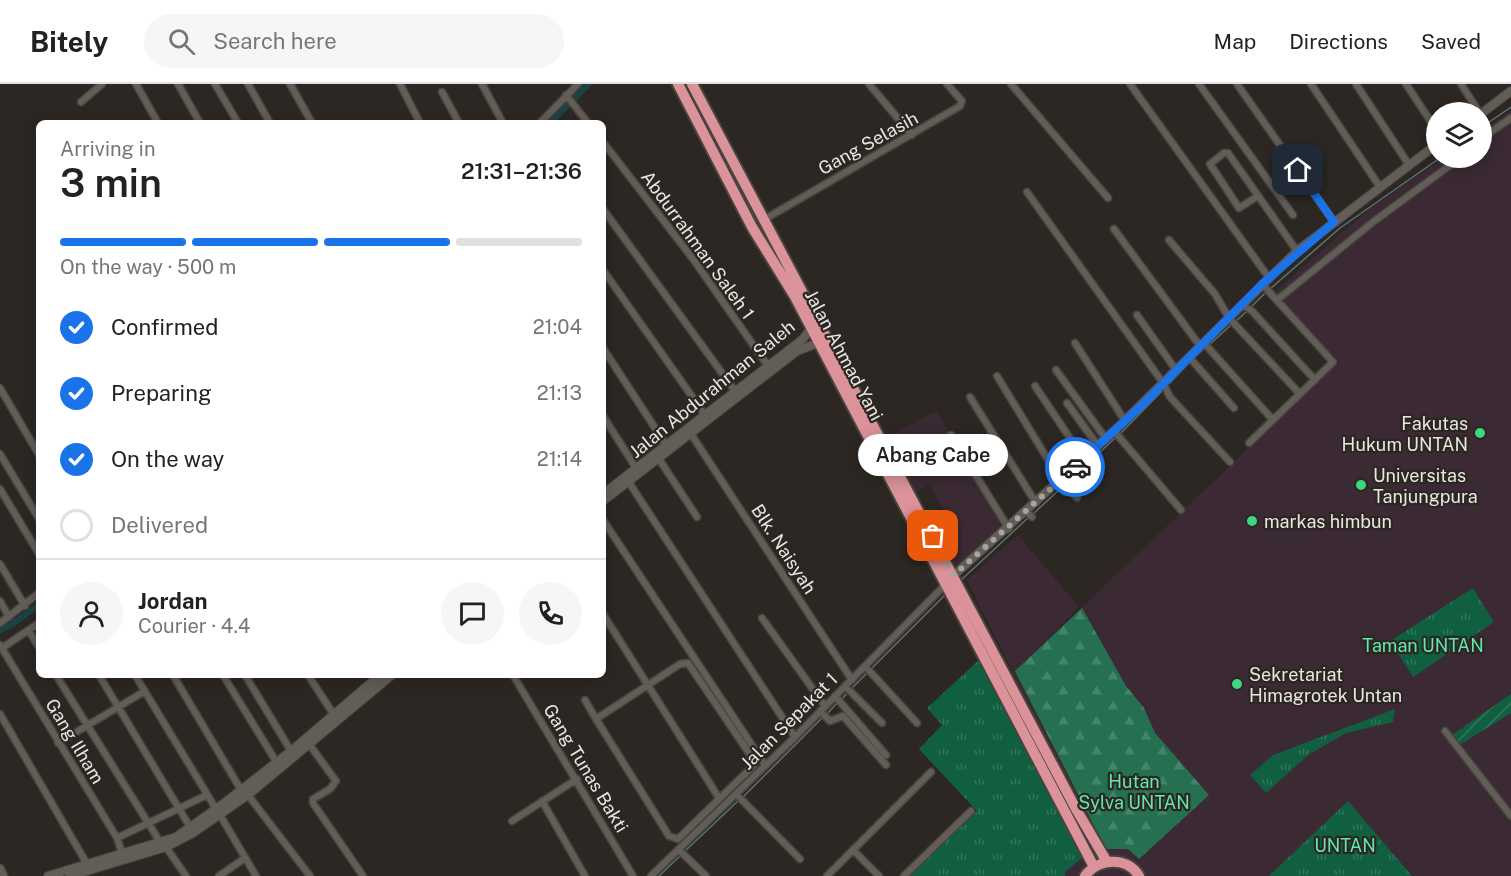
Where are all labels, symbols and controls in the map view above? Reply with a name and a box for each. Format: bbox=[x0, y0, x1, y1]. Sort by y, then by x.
search box bbox=[144, 14, 564, 68]
text: Bitely bbox=[30, 25, 108, 58]
icon: search bbox=[165, 25, 198, 58]
text: Search here bbox=[213, 28, 337, 54]
text: Map bbox=[1214, 29, 1256, 54]
text: Directions bbox=[1289, 29, 1388, 54]
text: Saved bbox=[1421, 29, 1481, 54]
map controls bbox=[1426, 102, 1492, 168]
button: layers bbox=[1426, 102, 1492, 168]
street label: Gang Selasih bbox=[815, 107, 921, 179]
text: Arriving in bbox=[60, 137, 155, 161]
pin bbox=[1272, 144, 1323, 195]
icon: home bbox=[1281, 153, 1314, 186]
text: 21:31–21:36 bbox=[461, 158, 582, 184]
text: 3 min bbox=[60, 160, 162, 206]
street label: Abdurrahman Saleh 1 bbox=[637, 167, 759, 323]
text: On the way · 500 m bbox=[60, 255, 236, 279]
street label: Jalan Ahmad Yani bbox=[801, 286, 887, 424]
icon: check bbox=[60, 311, 93, 344]
text: Confirmed bbox=[111, 314, 218, 340]
text: 21:04 bbox=[533, 315, 582, 339]
street label: Jalan Abdurahman Saleh bbox=[625, 316, 799, 462]
icon: check bbox=[60, 377, 93, 410]
text: Preparing bbox=[111, 380, 212, 406]
text: 21:13 bbox=[537, 381, 582, 405]
place label: Fakutas Hukum UNTAN bbox=[1342, 413, 1468, 455]
marker: Fakutas Hukum UNTAN bbox=[1473, 426, 1487, 440]
callout: Abang Cabe bbox=[858, 434, 1008, 476]
courier bbox=[1045, 437, 1105, 497]
icon: check bbox=[60, 443, 93, 476]
text: Abang Cabe bbox=[875, 443, 991, 467]
text: On the way bbox=[111, 446, 224, 472]
text: 21:14 bbox=[537, 447, 582, 471]
icon: car bbox=[1059, 451, 1092, 484]
place label: Universitas Tanjungpura bbox=[1373, 465, 1478, 507]
marker: Universitas Tanjungpura bbox=[1354, 478, 1368, 492]
street label: Blk. Naisyah bbox=[747, 500, 821, 598]
pin bbox=[907, 510, 958, 561]
place label: markas himbun bbox=[1264, 511, 1392, 532]
text: Delivered bbox=[111, 512, 208, 538]
marker: markas himbun bbox=[1245, 514, 1259, 528]
icon: bag bbox=[916, 519, 949, 552]
button: person bbox=[60, 582, 123, 645]
button: chat bbox=[441, 582, 504, 645]
button: phone bbox=[519, 582, 582, 645]
text: Jordan bbox=[138, 588, 207, 614]
text: Courier · 4.4 bbox=[138, 614, 250, 638]
park label: Taman UNTAN bbox=[1362, 635, 1484, 656]
place label: Sekretariat Himagrotek Untan bbox=[1249, 664, 1402, 706]
street label: Jalan Sepakat 1 bbox=[736, 668, 842, 774]
marker: Sekretariat Himagrotek Untan bbox=[1230, 677, 1244, 691]
street label: Gang Ilham bbox=[41, 695, 109, 787]
street label: Gang Tunas Bakti bbox=[539, 700, 633, 836]
park label: Hutan Sylva UNTAN bbox=[1078, 771, 1190, 813]
park label: UNTAN bbox=[1314, 835, 1376, 856]

